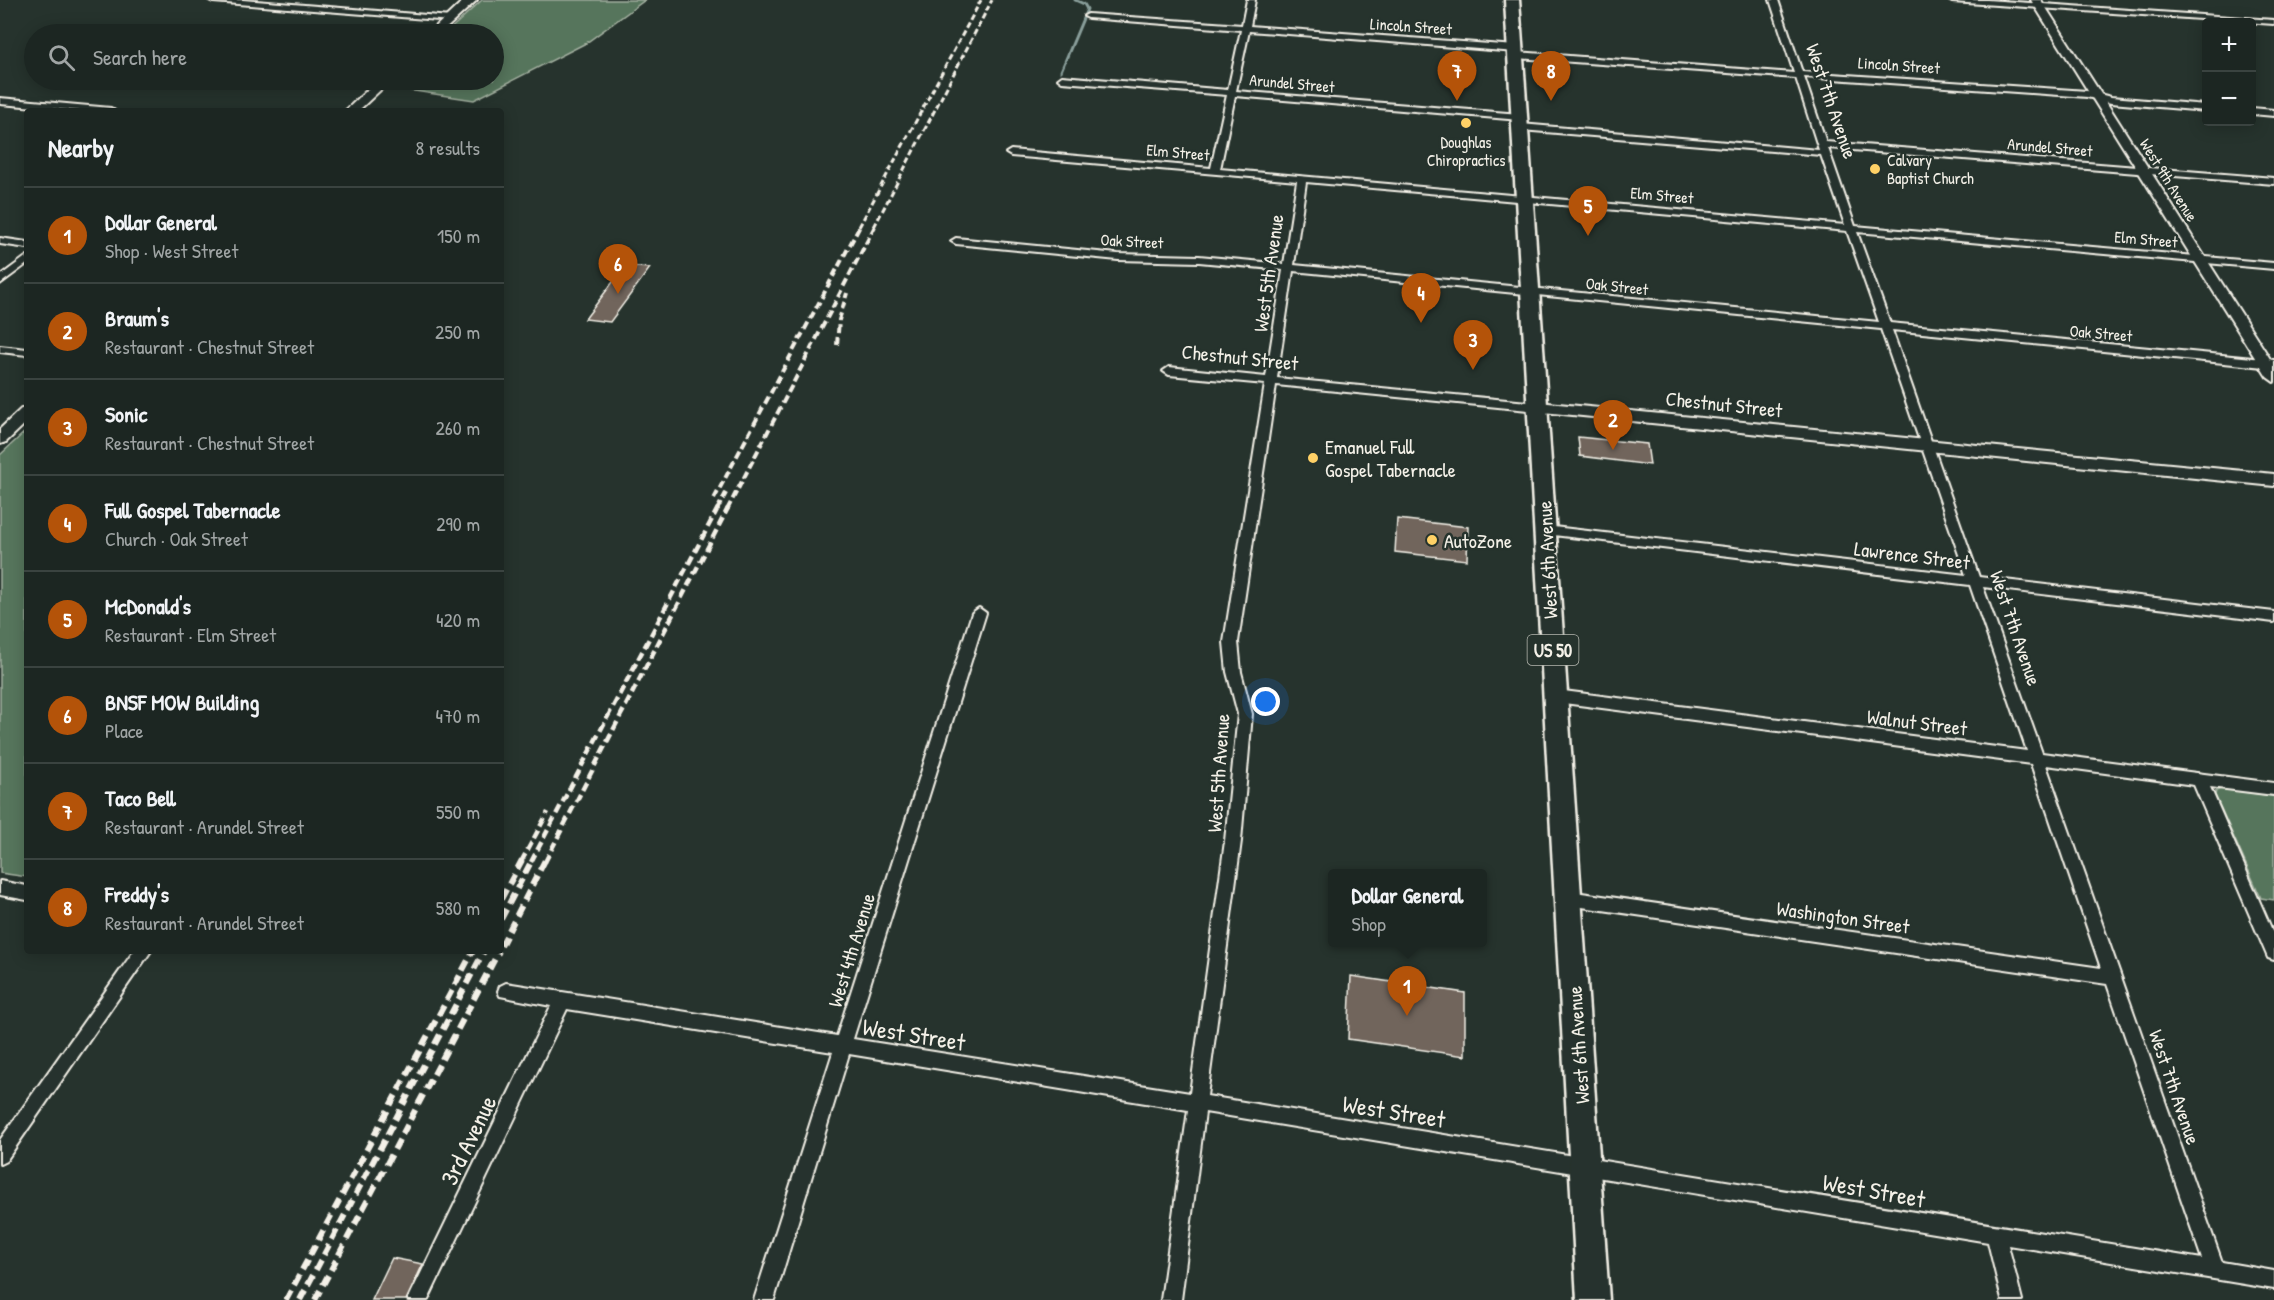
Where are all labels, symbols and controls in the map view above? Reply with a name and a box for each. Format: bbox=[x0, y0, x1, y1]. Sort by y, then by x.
street label: Lincoln Street bbox=[1369, 12, 1453, 40]
map controls bbox=[2202, 18, 2256, 126]
button: + bbox=[2202, 18, 2256, 72]
search box bbox=[24, 24, 504, 90]
street label: West 7th Avenue bbox=[1800, 40, 1864, 162]
icon: search bbox=[45, 41, 78, 74]
text: Search here bbox=[93, 42, 187, 72]
pin: 7 bbox=[1438, 51, 1476, 101]
pin: 8 bbox=[1532, 51, 1570, 101]
street label: Lincoln Street bbox=[1857, 51, 1941, 79]
street label: Arundel Street bbox=[1249, 68, 1336, 98]
button: − bbox=[2202, 72, 2256, 126]
marker: Doughlas Chiropractics bbox=[1459, 116, 1473, 130]
text: Nearby bbox=[48, 130, 114, 165]
place label: Doughlas Chiropractics bbox=[1427, 131, 1505, 171]
street label: Arundel Street bbox=[2007, 132, 2094, 162]
text: 8 results bbox=[415, 134, 480, 161]
street label: West 9th Avenue bbox=[2135, 134, 2204, 226]
street label: Elm Street bbox=[1146, 138, 1211, 166]
place label: Calvary Baptist Church bbox=[1887, 149, 1974, 189]
marker: Calvary Baptist Church bbox=[1868, 162, 1882, 176]
street label: Elm Street bbox=[1630, 181, 1695, 209]
pin: 5 bbox=[1568, 186, 1608, 236]
text: Dollar General bbox=[105, 207, 217, 237]
street label: West 5th Avenue bbox=[1246, 212, 1290, 334]
text: 1 bbox=[64, 222, 71, 249]
text: 150 m bbox=[437, 222, 480, 249]
street label: Elm Street bbox=[2114, 225, 2179, 253]
street label: Oak Street bbox=[1100, 228, 1164, 254]
text: Shop · West Street bbox=[105, 237, 238, 264]
pin: 6 bbox=[598, 244, 638, 294]
street label: Oak Street bbox=[1585, 272, 1650, 300]
pin: 4 bbox=[1402, 274, 1440, 323]
text: Braum's bbox=[105, 303, 169, 333]
text: 2 bbox=[63, 318, 72, 345]
text: 250 m bbox=[435, 318, 480, 345]
street label: Oak Street bbox=[2069, 319, 2134, 347]
pin: 3 bbox=[1454, 320, 1492, 370]
text: Restaurant · Chestnut Street bbox=[105, 333, 314, 360]
street label: Chestnut Street bbox=[1180, 337, 1301, 377]
street label: Chestnut Street bbox=[1664, 384, 1785, 424]
text: Sonic bbox=[105, 399, 147, 429]
pin: 2 bbox=[1594, 400, 1632, 450]
text: 3 bbox=[63, 414, 72, 441]
text: 260 m bbox=[436, 414, 480, 441]
text: Restaurant · Chestnut Street bbox=[105, 429, 314, 456]
place label: Emanuel Full Gospel Tabernacle bbox=[1325, 433, 1456, 483]
marker: Emanuel Full Gospel Tabernacle bbox=[1306, 451, 1320, 465]
text: Full Gospel Tabernacle bbox=[105, 495, 281, 525]
street label: West 6th Avenue bbox=[1530, 500, 1564, 620]
text: 4 bbox=[64, 510, 71, 537]
text: 290 m bbox=[436, 510, 480, 537]
text: Church · Oak Street bbox=[105, 525, 248, 552]
place label: AutoZone bbox=[1444, 527, 1512, 554]
marker: AutoZone bbox=[1425, 533, 1439, 547]
street label: Lawrence Street bbox=[1853, 535, 1972, 576]
street label: West 7th Avenue bbox=[1984, 567, 2048, 689]
text: McDonald's bbox=[105, 591, 191, 621]
text: 5 bbox=[63, 606, 72, 633]
text: 420 m bbox=[436, 606, 480, 633]
text: Restaurant · Elm Street bbox=[105, 621, 276, 648]
road number: US 50 bbox=[1528, 635, 1578, 665]
text: BNSF MOW Building bbox=[105, 687, 259, 717]
your location bbox=[1251, 687, 1280, 716]
text: 6 bbox=[64, 702, 71, 729]
text: 470 m bbox=[435, 702, 480, 729]
street label: Walnut Street bbox=[1865, 702, 1970, 742]
street label: West 5th Avenue bbox=[1200, 713, 1236, 833]
text: Place bbox=[105, 717, 144, 744]
text: Taco Bell bbox=[105, 783, 176, 813]
text: 7 bbox=[63, 798, 72, 825]
text: 550 m bbox=[436, 798, 480, 825]
text: Restaurant · Arundel Street bbox=[105, 813, 304, 840]
popup bbox=[1328, 869, 1487, 947]
text: Freddy's bbox=[105, 879, 169, 909]
text: Dollar General bbox=[1352, 880, 1463, 910]
street label: West 4th Avenue bbox=[821, 890, 881, 1010]
text: 8 bbox=[63, 894, 72, 921]
text: 580 m bbox=[436, 894, 480, 921]
street label: Washington Street bbox=[1775, 894, 1912, 940]
text: Restaurant · Arundel Street bbox=[105, 909, 304, 936]
text: Shop bbox=[1352, 910, 1386, 937]
pin: 1 bbox=[1388, 966, 1426, 1016]
street label: West 6th Avenue bbox=[1560, 985, 1596, 1105]
street label: West Street bbox=[861, 1010, 968, 1058]
street label: West 7th Avenue bbox=[2143, 1026, 2207, 1148]
street label: West Street bbox=[1341, 1087, 1448, 1135]
street label: 3rd Avenue bbox=[433, 1090, 504, 1190]
street label: West Street bbox=[1820, 1165, 1928, 1215]

